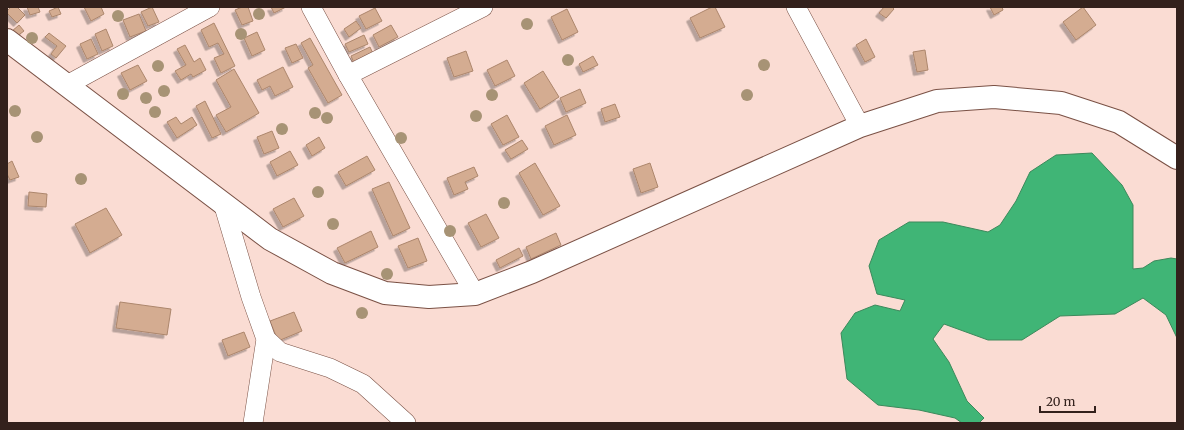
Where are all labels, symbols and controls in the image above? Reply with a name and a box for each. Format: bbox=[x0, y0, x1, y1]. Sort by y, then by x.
scale bar bbox=[1040, 388, 1095, 414]
text: 20 m bbox=[1046, 394, 1075, 409]

